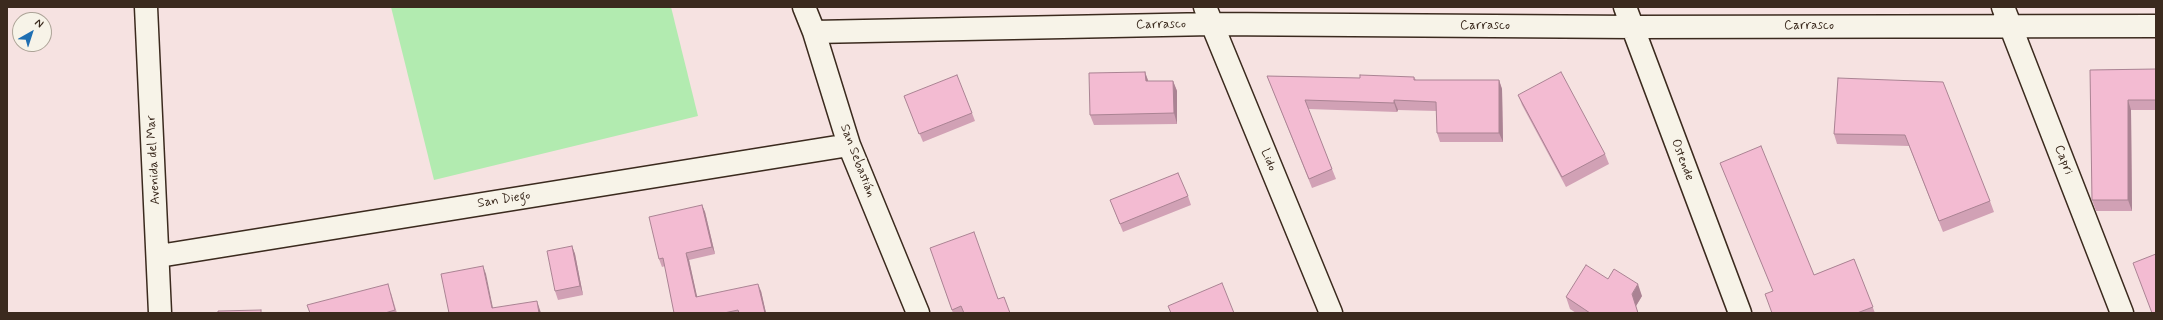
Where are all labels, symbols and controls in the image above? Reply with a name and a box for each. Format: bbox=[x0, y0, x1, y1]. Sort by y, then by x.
north arrow bbox=[12, 12, 52, 52]
text: N bbox=[32, 16, 46, 31]
street label: Carrasco bbox=[1136, 17, 1186, 33]
street label: Carrasco bbox=[1460, 18, 1510, 34]
street label: Carrasco bbox=[1784, 18, 1834, 34]
street label: Avenida del Mar bbox=[144, 115, 164, 205]
street label: San Sebastián bbox=[836, 122, 878, 200]
street label: Ostende bbox=[1667, 137, 1697, 183]
street label: Capri bbox=[2050, 143, 2076, 177]
street label: Lido bbox=[1257, 147, 1279, 173]
street label: San Diego bbox=[476, 188, 532, 212]

